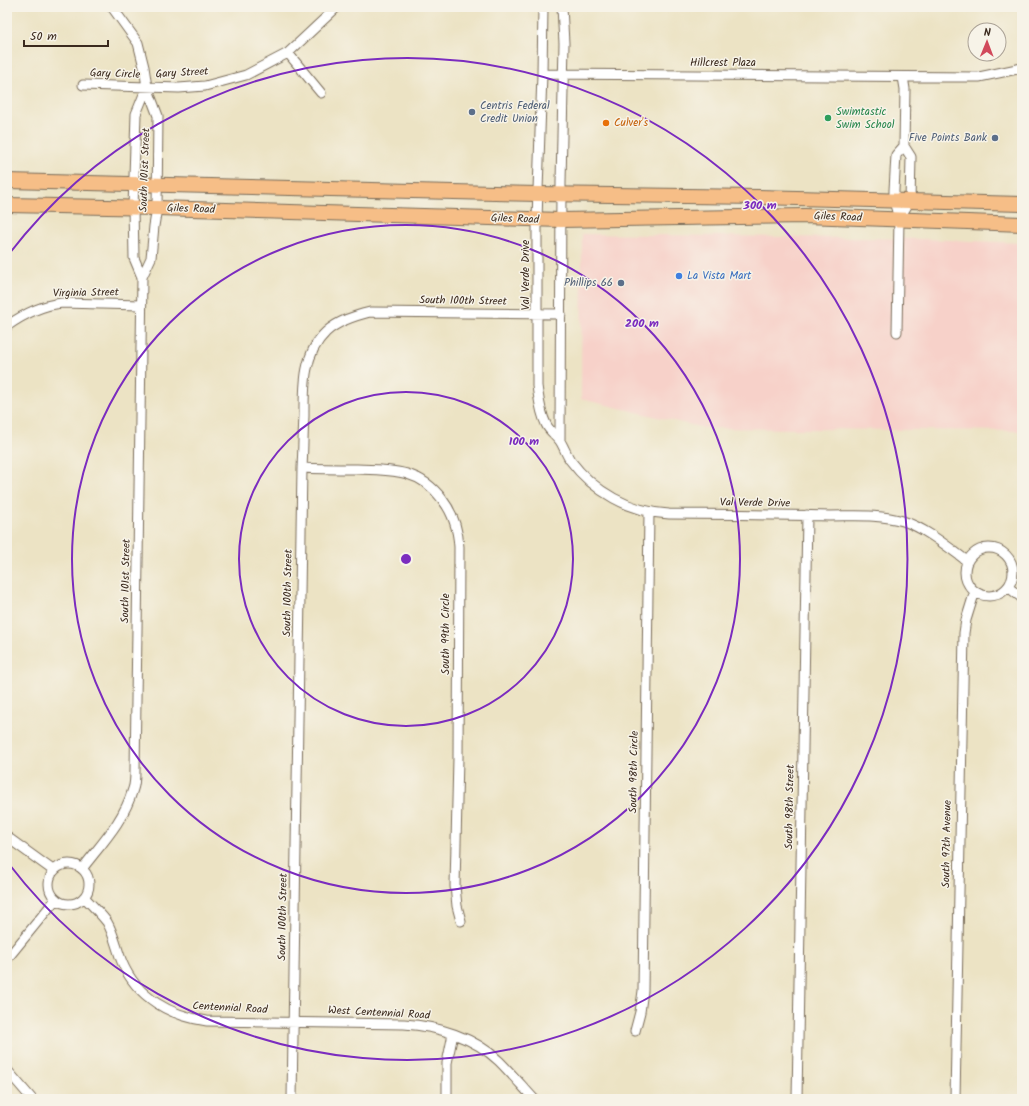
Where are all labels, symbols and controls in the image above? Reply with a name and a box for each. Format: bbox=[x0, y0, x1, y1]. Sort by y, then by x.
scale bar bbox=[24, 22, 108, 48]
north arrow bbox=[967, 22, 1007, 62]
text: N bbox=[984, 24, 991, 42]
text: 50 m bbox=[30, 27, 57, 46]
street label: Hillcrest Plaza bbox=[690, 54, 756, 72]
street label: Gary Street bbox=[155, 63, 210, 83]
street label: Gary Circle bbox=[89, 64, 141, 84]
place label: Centris Federal Credit Union bbox=[480, 97, 550, 128]
place label: Swimtastic Swim School bbox=[836, 103, 895, 134]
marker: Centris Federal Credit Union bbox=[467, 107, 477, 117]
marker: Swimtastic Swim School bbox=[823, 113, 833, 123]
place label: Culver's bbox=[614, 114, 648, 132]
marker: Culver's bbox=[601, 118, 611, 128]
street label: South 101st Street bbox=[135, 127, 155, 212]
place label: Five Points Bank bbox=[909, 129, 988, 147]
marker: Five Points Bank bbox=[990, 133, 1000, 143]
text: 300 m bbox=[742, 196, 777, 215]
street label: Giles Road bbox=[167, 199, 216, 219]
street label: Giles Road bbox=[814, 207, 863, 227]
street label: Giles Road bbox=[491, 209, 540, 229]
street label: Val Verde Drive bbox=[517, 240, 535, 310]
place label: La Vista Mart bbox=[687, 267, 752, 285]
marker: La Vista Mart bbox=[674, 271, 684, 281]
place label: Phillips 66 bbox=[564, 274, 613, 292]
marker: Phillips 66 bbox=[616, 278, 626, 288]
street label: Virginia Street bbox=[53, 283, 120, 303]
street label: South 100th Street bbox=[419, 291, 508, 311]
text: 200 m bbox=[625, 314, 659, 333]
text: 100 m bbox=[509, 432, 539, 451]
street label: Val Verde Drive bbox=[720, 493, 790, 513]
street label: South 101st Street bbox=[116, 538, 136, 623]
street label: South 100th Street bbox=[278, 548, 298, 637]
centre of rings bbox=[399, 552, 413, 566]
street label: South 99th Circle bbox=[437, 593, 455, 675]
street label: South 98th Circle bbox=[624, 730, 644, 813]
street label: South 98th Street bbox=[780, 764, 800, 850]
street label: South 97th Avenue bbox=[937, 800, 957, 888]
street label: South 100th Street bbox=[273, 872, 293, 961]
street label: Centennial Road bbox=[192, 997, 269, 1019]
street label: West Centennial Road bbox=[328, 1001, 431, 1025]

